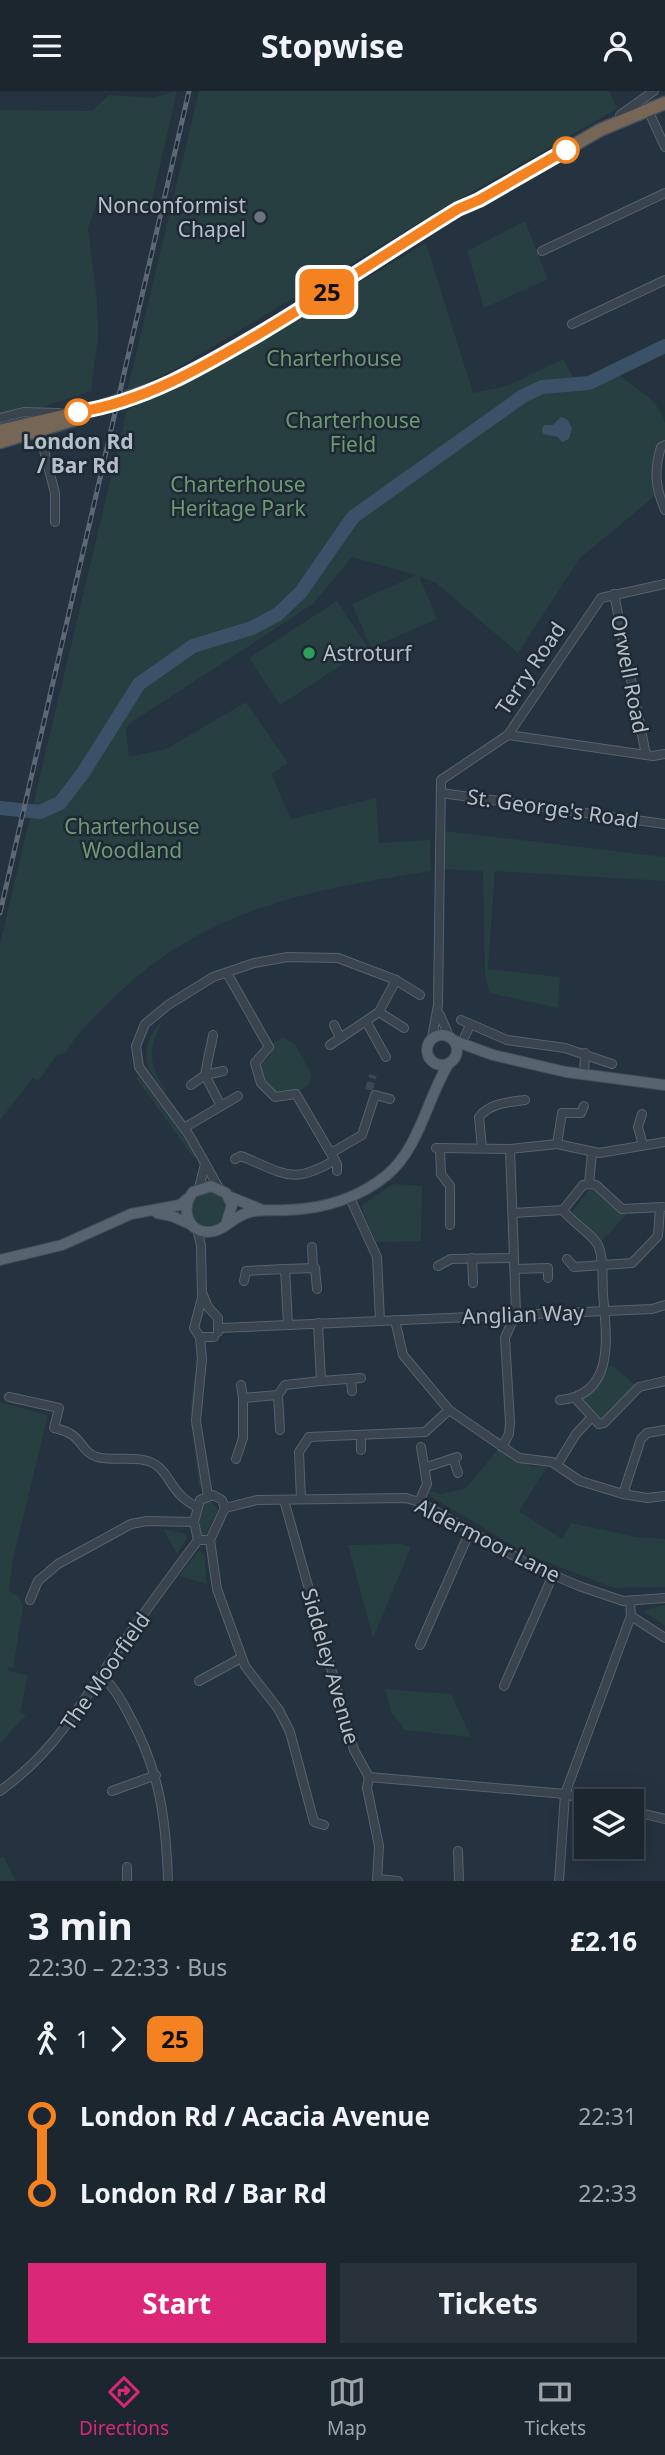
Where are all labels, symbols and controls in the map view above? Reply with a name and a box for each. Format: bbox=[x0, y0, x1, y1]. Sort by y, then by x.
text: Stopwise bbox=[261, 24, 404, 67]
icon: menu bbox=[28, 27, 66, 65]
icon: person bbox=[599, 27, 637, 65]
unlabelled marker bbox=[553, 137, 579, 163]
place label: Nonconformist Chapel bbox=[97, 191, 246, 243]
marker: Nonconformist Chapel bbox=[252, 209, 268, 225]
line badge: 25 bbox=[296, 269, 358, 315]
text: 25 bbox=[313, 275, 341, 308]
park label: Charterhouse bbox=[266, 344, 402, 372]
marker: London Rd / Bar Rd bbox=[65, 399, 91, 425]
park label: Charterhouse Field bbox=[285, 406, 421, 458]
place label: London Rd / Bar Rd bbox=[22, 427, 134, 479]
park label: Charterhouse Heritage Park bbox=[170, 470, 307, 522]
street label: Orwell Road bbox=[605, 612, 655, 736]
street label: Terry Road bbox=[489, 616, 571, 720]
place label: Astroturf bbox=[323, 639, 413, 667]
marker: Astroturf bbox=[301, 645, 317, 661]
street label: St. George's Road bbox=[465, 782, 641, 834]
park label: Charterhouse Woodland bbox=[64, 812, 200, 864]
street label: Anglian Way bbox=[462, 1298, 585, 1330]
street label: Aldermoor Lane bbox=[411, 1491, 565, 1589]
street label: Siddeley Avenue bbox=[295, 1585, 367, 1747]
street label: The Moorfield bbox=[54, 1606, 156, 1736]
map controls bbox=[574, 1789, 644, 1859]
button: layers bbox=[574, 1789, 644, 1859]
text: 3 min bbox=[28, 1899, 133, 1951]
text: £2.16 bbox=[570, 1923, 637, 1959]
text: 22:30 – 22:33 · Bus bbox=[28, 1951, 227, 1983]
icon: walk bbox=[28, 2020, 66, 2058]
icon: forward bbox=[99, 2020, 137, 2058]
text: 25 bbox=[161, 2022, 189, 2055]
text: 1 bbox=[76, 2023, 89, 2055]
text: London Rd / Acacia Avenue bbox=[80, 2098, 430, 2134]
text: 22:31 bbox=[578, 2100, 637, 2132]
text: London Rd / Bar Rd bbox=[80, 2175, 327, 2211]
text: 22:33 bbox=[578, 2177, 637, 2209]
button: Start bbox=[28, 2263, 326, 2343]
button: Tickets bbox=[340, 2263, 637, 2343]
tab: Directions bbox=[79, 2373, 169, 2441]
tab: Map bbox=[327, 2373, 367, 2441]
tab: Tickets bbox=[525, 2373, 586, 2441]

